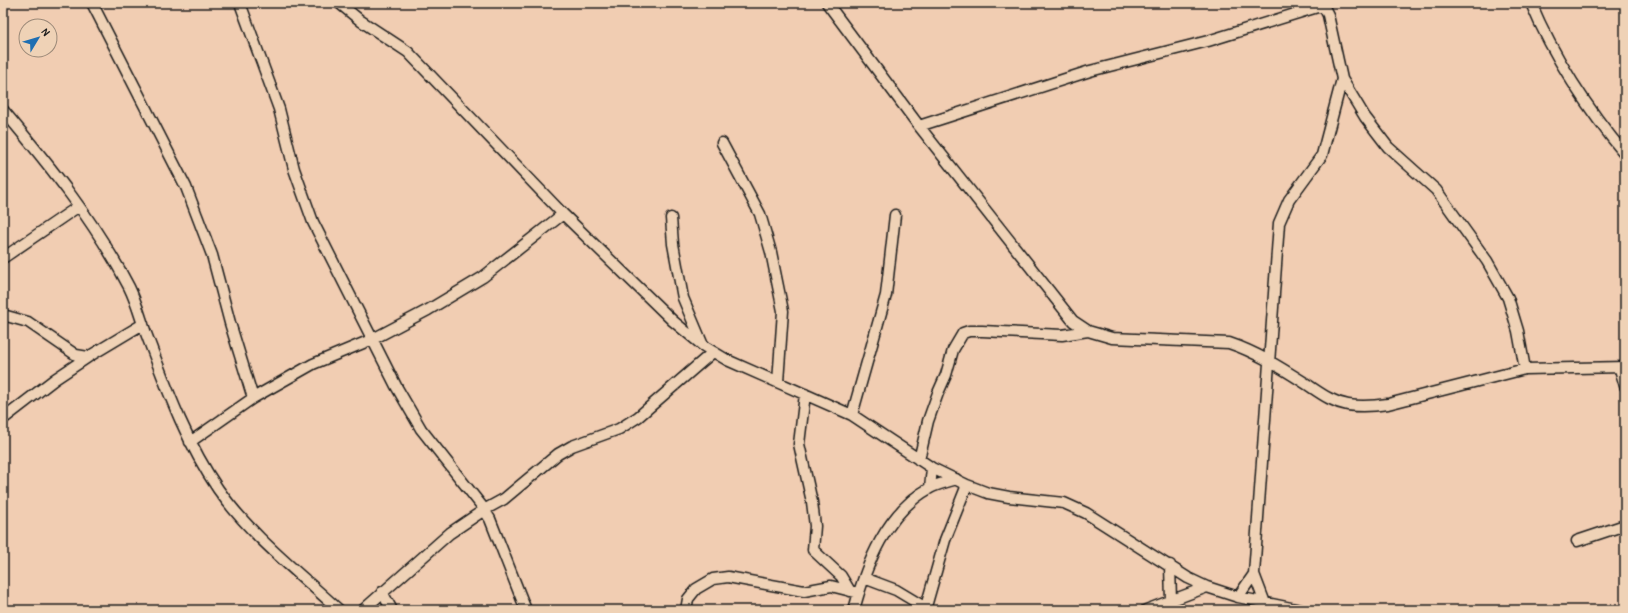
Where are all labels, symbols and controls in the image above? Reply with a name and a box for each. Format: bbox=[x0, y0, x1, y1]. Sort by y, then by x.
north arrow bbox=[18, 18, 58, 58]
text: N bbox=[39, 25, 53, 39]

